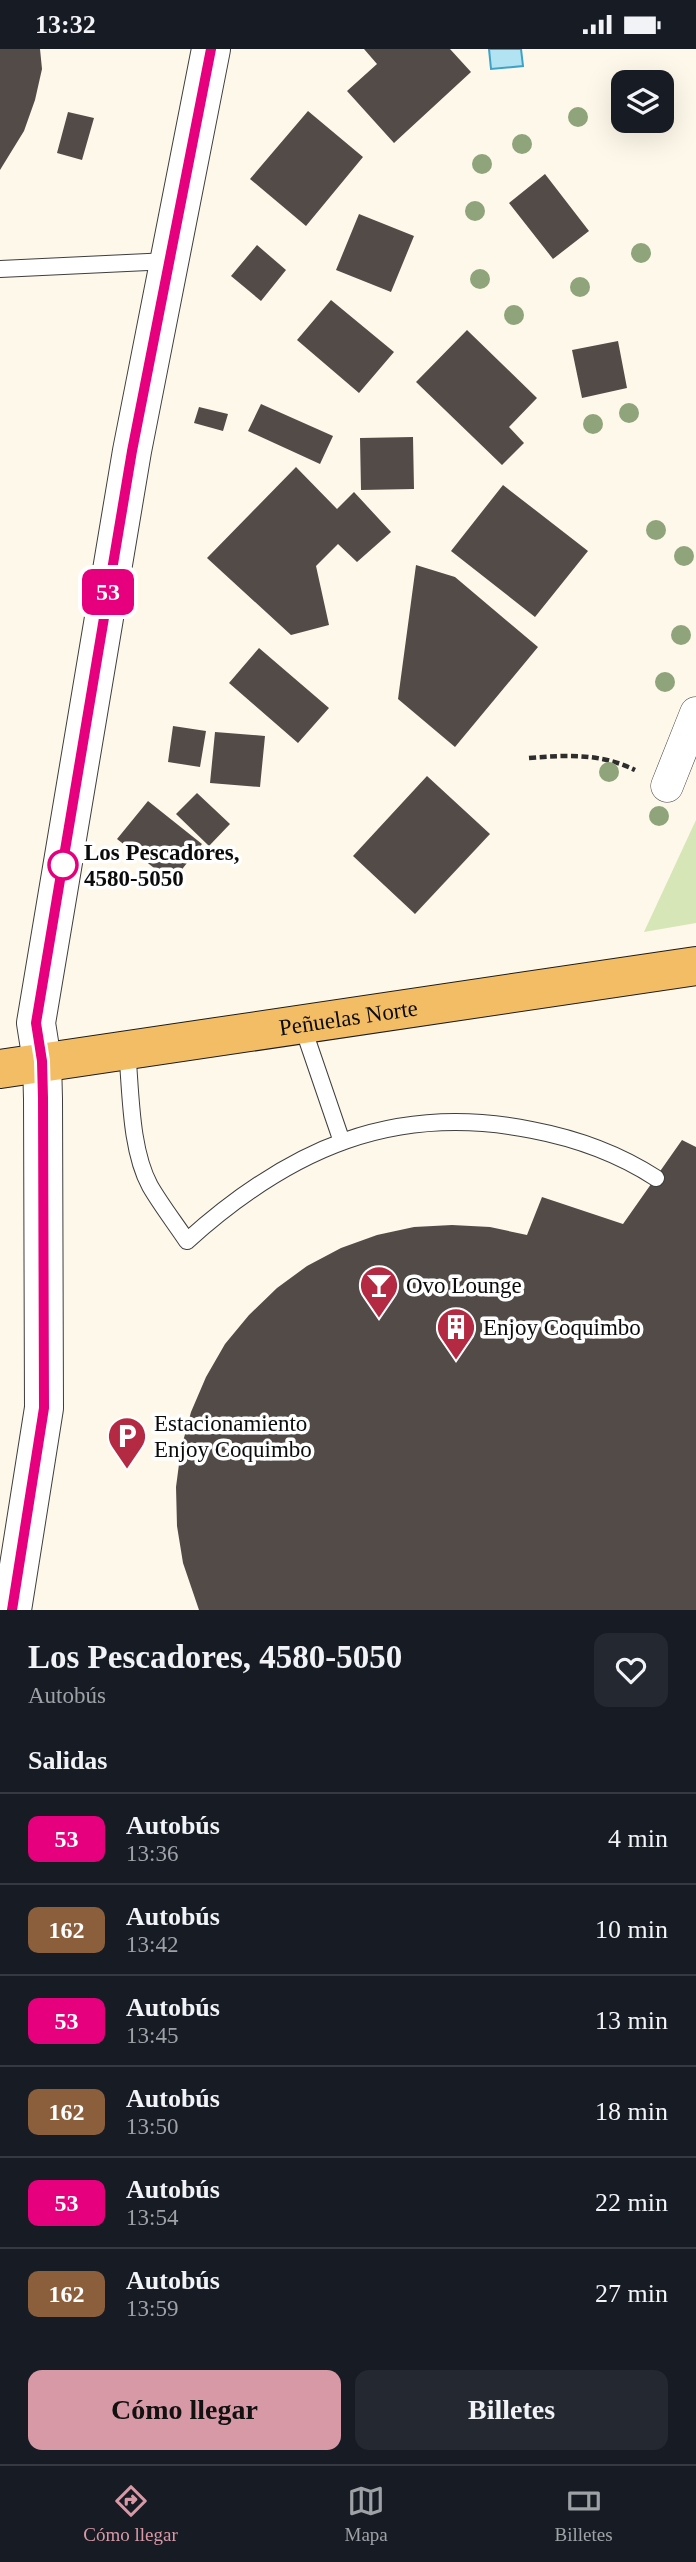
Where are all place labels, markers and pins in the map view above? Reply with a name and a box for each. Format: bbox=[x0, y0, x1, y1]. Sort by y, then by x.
place label: Los Pescadores, 4580-5050 bbox=[84, 840, 239, 891]
marker: Los Pescadores, 4580-5050 bbox=[48, 850, 78, 880]
bar icon: Ovo Lounge bbox=[358, 1264, 400, 1319]
place label: Ovo Lounge bbox=[406, 1273, 522, 1298]
building icon: Enjoy Coquimbo bbox=[435, 1306, 477, 1361]
place label: Enjoy Coquimbo bbox=[483, 1315, 641, 1340]
place label: Estacionamiento Enjoy Coquimbo bbox=[154, 1411, 312, 1462]
parking icon: Estacionamiento Enjoy Coquimbo bbox=[106, 1415, 148, 1470]

